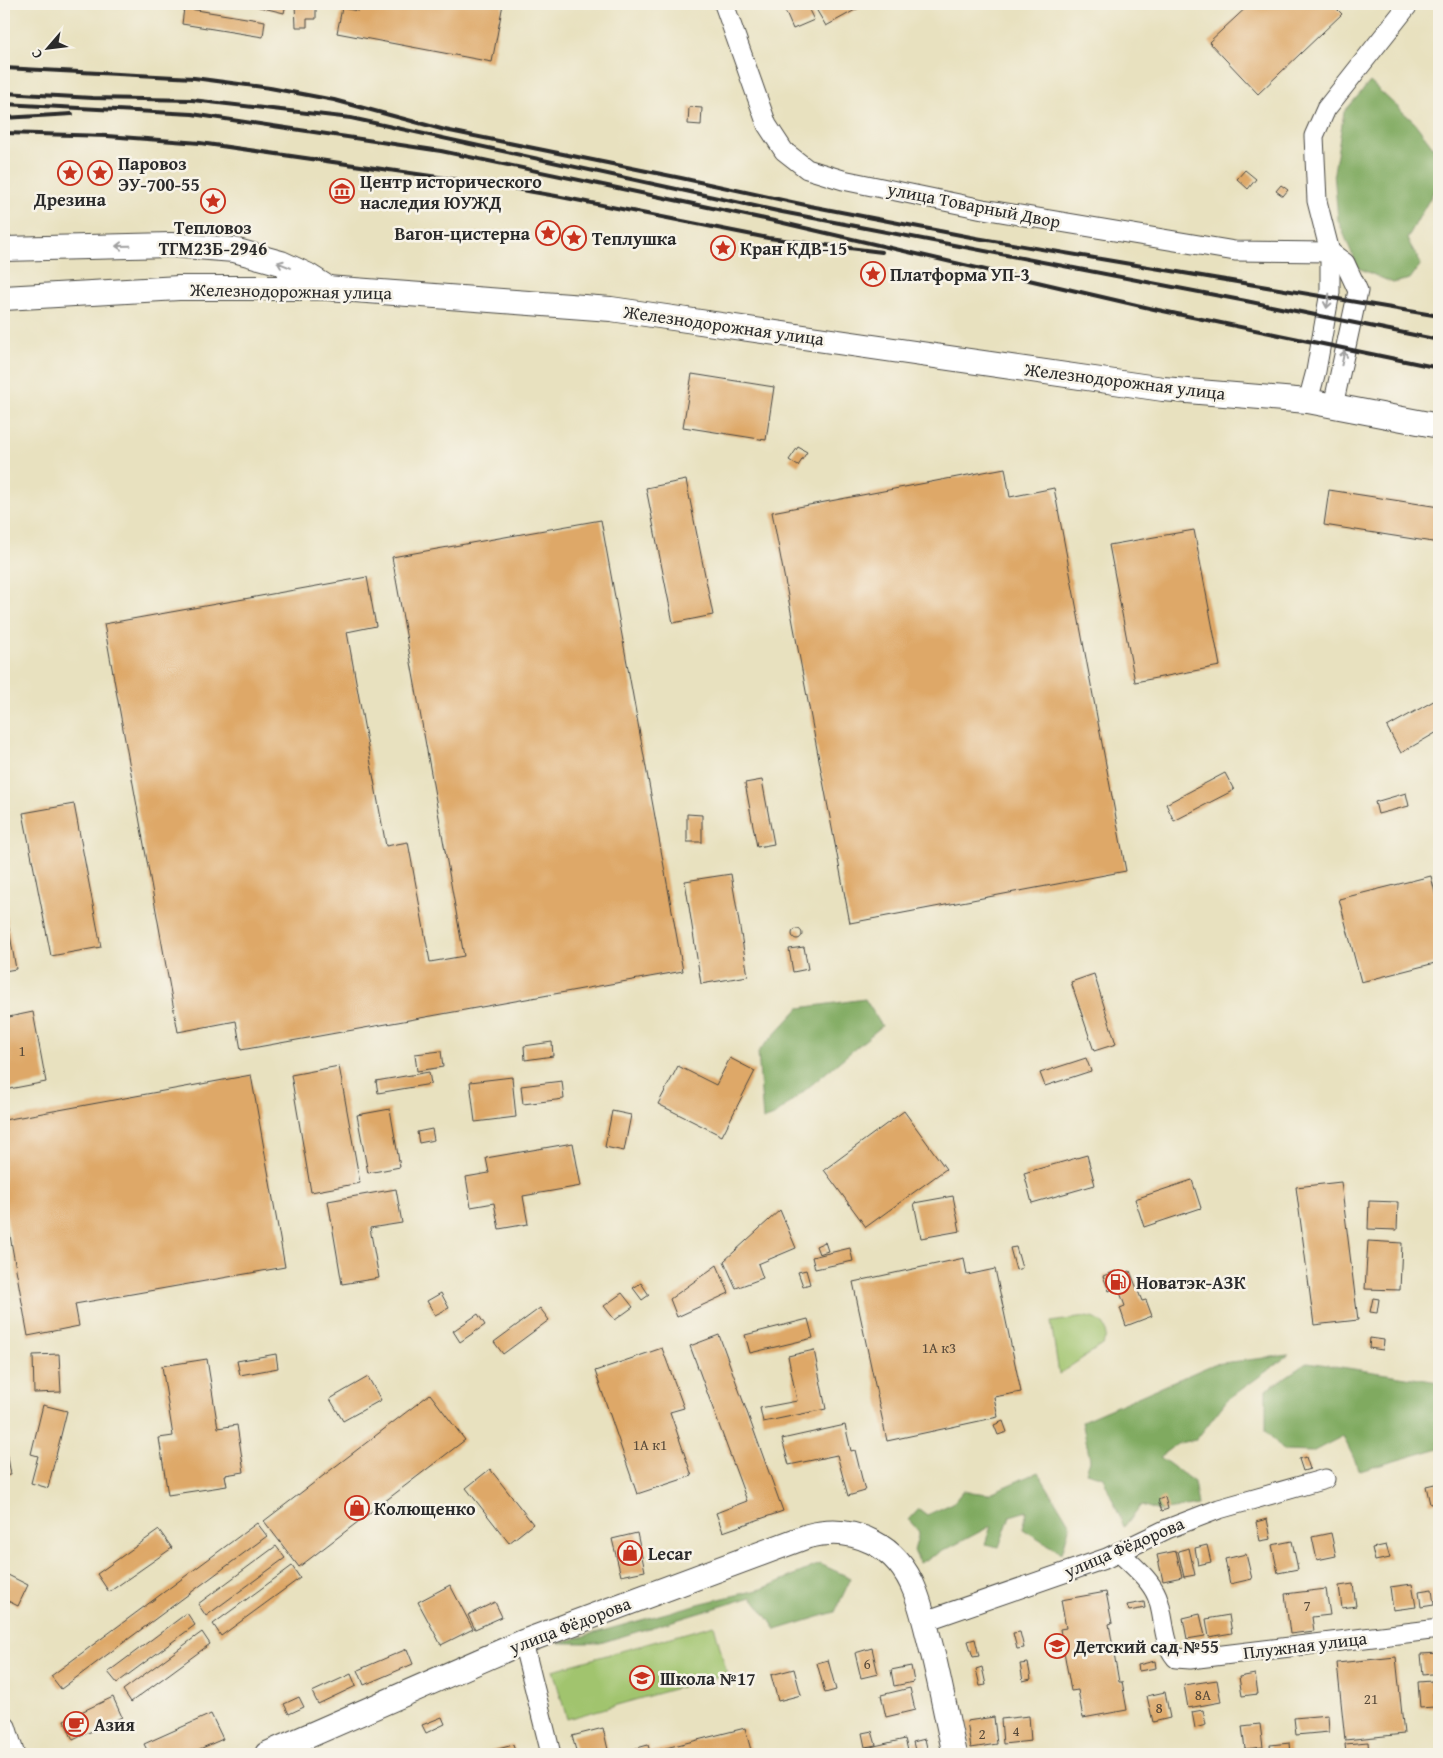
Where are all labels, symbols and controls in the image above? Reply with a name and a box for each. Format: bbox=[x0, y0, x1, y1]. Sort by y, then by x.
north arrow bbox=[22, 22, 72, 72]
text: С bbox=[26, 46, 47, 62]
place label: Паровоз ЭУ-700-55 bbox=[118, 150, 200, 198]
place icon: Дрезина bbox=[57, 160, 83, 186]
place icon: Паровоз ЭУ-700-55 bbox=[87, 160, 113, 186]
place label: Центр исторического наследия ЮУЖД bbox=[360, 168, 542, 216]
street label: улица Товарный Двор bbox=[884, 175, 1063, 235]
museum icon: Центр исторического наследия ЮУЖД bbox=[329, 178, 355, 204]
place label: Дрезина bbox=[33, 186, 107, 213]
place icon: Тепловоз ТГМ23Б-2946 bbox=[200, 188, 226, 214]
place label: Тепловоз ТГМ23Б-2946 bbox=[159, 214, 267, 262]
place label: Вагон-цистерна bbox=[394, 220, 531, 247]
place icon: Вагон-цистерна bbox=[535, 220, 561, 246]
place icon: Теплушка bbox=[561, 225, 587, 251]
place label: Теплушка bbox=[592, 225, 677, 252]
place icon: Кран КДВ-15 bbox=[710, 235, 736, 261]
place label: Кран КДВ-15 bbox=[740, 235, 847, 262]
one-way arrow bbox=[115, 242, 131, 251]
one-way arrow bbox=[277, 259, 292, 269]
place icon: Платформа УП-3 bbox=[860, 261, 886, 287]
place label: Платформа УП-3 bbox=[890, 261, 1030, 288]
street label: Железнодорожная улица bbox=[189, 276, 393, 306]
one-way arrow bbox=[1323, 292, 1333, 308]
street label: Железнодорожная улица bbox=[621, 297, 826, 352]
one-way arrow bbox=[1339, 351, 1348, 367]
street label: Железнодорожная улица bbox=[1022, 355, 1227, 407]
house number: 1 bbox=[18, 1040, 26, 1061]
fuel station icon: Новатэк-АЗК bbox=[1105, 1269, 1131, 1295]
place label: Новатэк-АЗК bbox=[1136, 1269, 1246, 1296]
house number: 1А к3 bbox=[922, 1337, 956, 1358]
house number: 1А к1 bbox=[633, 1434, 667, 1455]
shop icon: Колющенко bbox=[344, 1495, 370, 1521]
place label: Колющенко bbox=[374, 1495, 476, 1522]
street label: улица Фёдорова bbox=[1059, 1509, 1189, 1585]
shop icon: Lecar bbox=[617, 1540, 643, 1566]
place label: Lecar bbox=[648, 1540, 693, 1567]
street label: улица Фёдорова bbox=[505, 1589, 635, 1661]
house number: 7 bbox=[1303, 1595, 1311, 1616]
street label: Плужная улица bbox=[1242, 1624, 1369, 1666]
school or university icon: Детский сад №55 bbox=[1044, 1633, 1070, 1659]
place label: Детский сад №55 bbox=[1073, 1633, 1219, 1660]
house number: 6 bbox=[863, 1653, 871, 1674]
school or university icon: Школа №17 bbox=[629, 1665, 655, 1691]
place label: Школа №17 bbox=[660, 1665, 756, 1692]
house number: 8А bbox=[1195, 1684, 1211, 1705]
house number: 21 bbox=[1364, 1688, 1378, 1709]
house number: 8 bbox=[1155, 1697, 1163, 1718]
cafe icon: Азия bbox=[63, 1711, 89, 1737]
place label: Азия bbox=[94, 1711, 135, 1738]
house number: 4 bbox=[1012, 1720, 1020, 1741]
house number: 2 bbox=[978, 1723, 986, 1744]

